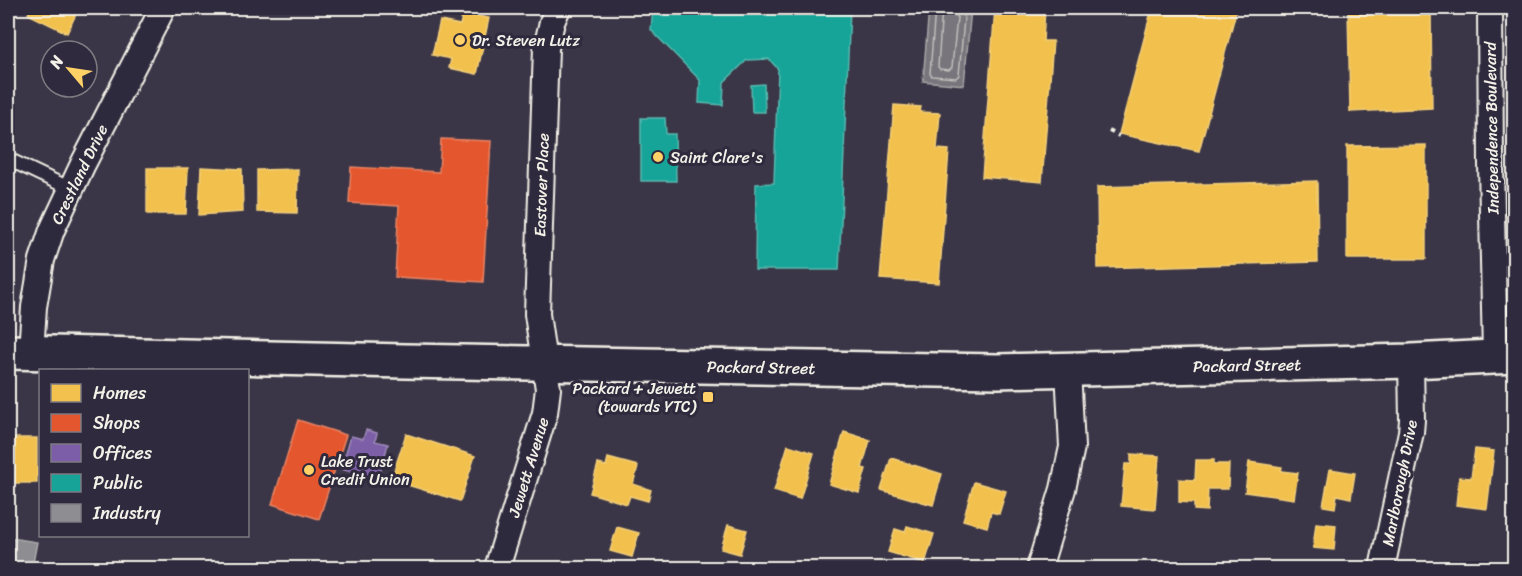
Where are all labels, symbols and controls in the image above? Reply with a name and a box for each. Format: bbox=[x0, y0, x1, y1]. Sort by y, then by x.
place label: Dr. Steven Lutz bbox=[472, 26, 581, 55]
marker: Dr. Steven Lutz bbox=[453, 33, 467, 47]
north arrow bbox=[39, 39, 99, 99]
street label: Independence Boulevard bbox=[1475, 40, 1508, 215]
text: N bbox=[40, 49, 72, 75]
street label: Crestland Drive bbox=[43, 119, 116, 229]
street label: Eastover Place bbox=[525, 133, 558, 237]
place label: Saint Clare's bbox=[670, 143, 764, 172]
marker: Saint Clare's bbox=[651, 150, 665, 164]
street label: Packard Street bbox=[1193, 350, 1301, 381]
street label: Packard Street bbox=[707, 352, 815, 383]
legend bbox=[39, 369, 249, 537]
place label: Packard + Jewett (towards YTC) bbox=[572, 374, 697, 421]
text: Homes bbox=[93, 377, 147, 409]
marker: Packard + Jewett (towards YTC) bbox=[701, 390, 715, 404]
text: Shops bbox=[93, 407, 140, 439]
street label: Jewett Avenue bbox=[499, 413, 557, 522]
street label: Marlborough Drive bbox=[1373, 417, 1426, 549]
text: Offices bbox=[93, 437, 153, 469]
place label: Lake Trust Credit Union bbox=[321, 447, 410, 494]
marker: Lake Trust Credit Union bbox=[302, 463, 316, 477]
text: Public bbox=[93, 467, 143, 499]
text: Industry bbox=[92, 497, 162, 529]

